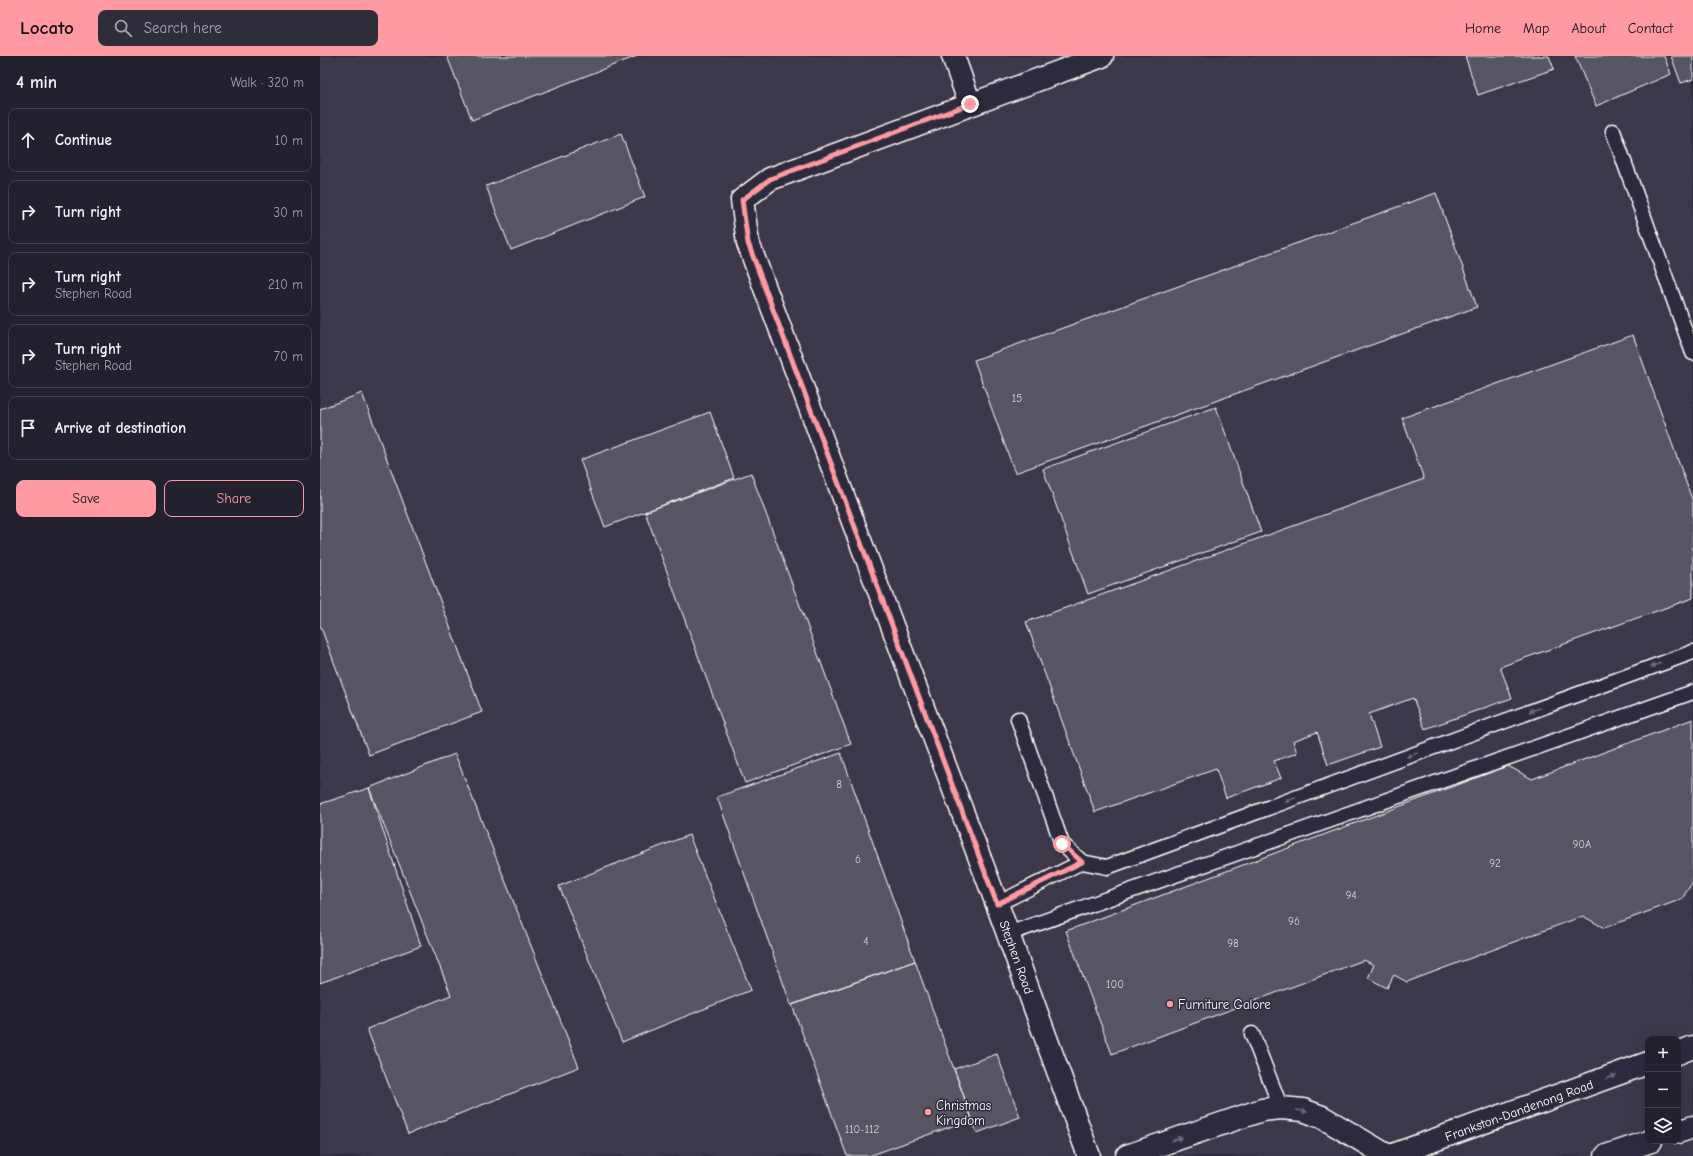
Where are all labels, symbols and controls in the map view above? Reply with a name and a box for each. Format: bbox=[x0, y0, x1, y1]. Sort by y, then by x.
search box bbox=[98, 10, 378, 46]
text: Locato bbox=[20, 17, 74, 39]
icon: search bbox=[112, 17, 134, 39]
text: Search here bbox=[144, 19, 222, 37]
text: Home bbox=[1465, 20, 1501, 37]
text: Map bbox=[1523, 20, 1549, 37]
text: About bbox=[1571, 20, 1606, 37]
text: Contact bbox=[1628, 20, 1673, 37]
text: 4 min bbox=[16, 73, 57, 92]
text: Walk · 320 m bbox=[230, 75, 304, 90]
route end bbox=[961, 95, 979, 113]
icon: ahead bbox=[17, 129, 39, 151]
text: Continue bbox=[55, 131, 112, 149]
text: 10 m bbox=[275, 133, 303, 148]
icon: right bbox=[17, 201, 39, 223]
text: Turn right bbox=[55, 203, 121, 221]
text: 30 m bbox=[273, 205, 303, 220]
text: Turn right bbox=[55, 268, 121, 286]
icon: right bbox=[17, 273, 39, 295]
text: 210 m bbox=[268, 277, 303, 292]
text: Stephen Road bbox=[55, 286, 132, 301]
text: Turn right bbox=[55, 340, 121, 358]
icon: right bbox=[17, 345, 39, 367]
text: 70 m bbox=[274, 349, 303, 364]
text: Stephen Road bbox=[55, 358, 132, 373]
house number: 15 bbox=[1012, 392, 1022, 405]
icon: arrive bbox=[17, 417, 39, 439]
text: Arrive at destination bbox=[55, 419, 186, 437]
button: Save bbox=[16, 480, 156, 517]
button: Share bbox=[164, 480, 304, 517]
one-way arrow bbox=[1650, 663, 1662, 669]
one-way arrow bbox=[1528, 708, 1540, 714]
one-way arrow bbox=[1406, 752, 1418, 758]
house number: 8 bbox=[836, 778, 842, 791]
one-way arrow bbox=[1284, 797, 1296, 803]
route start bbox=[1053, 835, 1071, 853]
house number: 90A bbox=[1573, 838, 1592, 851]
house number: 6 bbox=[855, 853, 861, 866]
house number: 92 bbox=[1489, 857, 1501, 870]
house number: 94 bbox=[1345, 889, 1357, 902]
house number: 96 bbox=[1288, 915, 1300, 928]
street label: Stephen Road bbox=[996, 918, 1037, 996]
house number: 4 bbox=[863, 935, 869, 948]
house number: 98 bbox=[1227, 937, 1239, 950]
house number: 100 bbox=[1106, 978, 1124, 991]
place label: Furniture Galore bbox=[1178, 997, 1271, 1012]
marker: Furniture Galore bbox=[1165, 999, 1175, 1009]
map controls bbox=[1645, 1036, 1681, 1144]
button: + bbox=[1645, 1036, 1681, 1072]
button: − bbox=[1645, 1072, 1681, 1108]
one-way arrow bbox=[1606, 1073, 1618, 1079]
street label: Frankston-Dandenong Road bbox=[1443, 1077, 1595, 1144]
place label: Christmas Kingdom bbox=[936, 1098, 991, 1128]
marker: Christmas Kingdom bbox=[923, 1107, 933, 1117]
one-way arrow bbox=[1296, 1108, 1308, 1114]
button: layers bbox=[1645, 1108, 1681, 1144]
house number: 110-112 bbox=[845, 1123, 879, 1136]
one-way arrow bbox=[1172, 1136, 1184, 1142]

